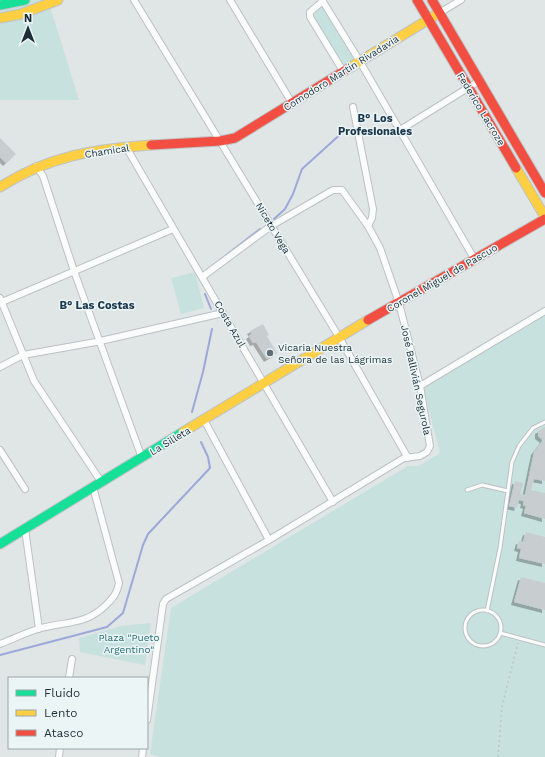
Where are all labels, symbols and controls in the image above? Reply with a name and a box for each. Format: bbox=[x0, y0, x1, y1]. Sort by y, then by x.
north arrow bbox=[8, 8, 48, 48]
text: N bbox=[24, 12, 32, 25]
street label: Comodoro Martín Rivadavia bbox=[281, 33, 401, 113]
street label: Federico Lacroze bbox=[455, 70, 507, 148]
district label: B° Los Profesionales bbox=[338, 112, 412, 138]
street label: Chamical bbox=[84, 142, 130, 160]
street label: Niceto Vega bbox=[254, 201, 293, 256]
street label: Coronel Miguel de Pascuo bbox=[385, 242, 499, 314]
district label: B° Las Costas bbox=[59, 299, 135, 312]
street label: Costa Azul bbox=[212, 299, 248, 349]
street label: José Ballivián Segurola bbox=[399, 324, 433, 436]
place label: Vicaria Nuestra Señora de las Lágrimas bbox=[278, 342, 392, 365]
marker: Vicaria Nuestra Señora de las Lágrimas bbox=[265, 348, 275, 358]
street label: La Silleta bbox=[148, 424, 193, 457]
park label: Plaza "Pueto Argentino" bbox=[98, 632, 160, 655]
legend bbox=[8, 677, 148, 749]
text: Fluido bbox=[44, 686, 80, 700]
text: Lento bbox=[44, 706, 78, 720]
text: Atasco bbox=[44, 726, 84, 740]

